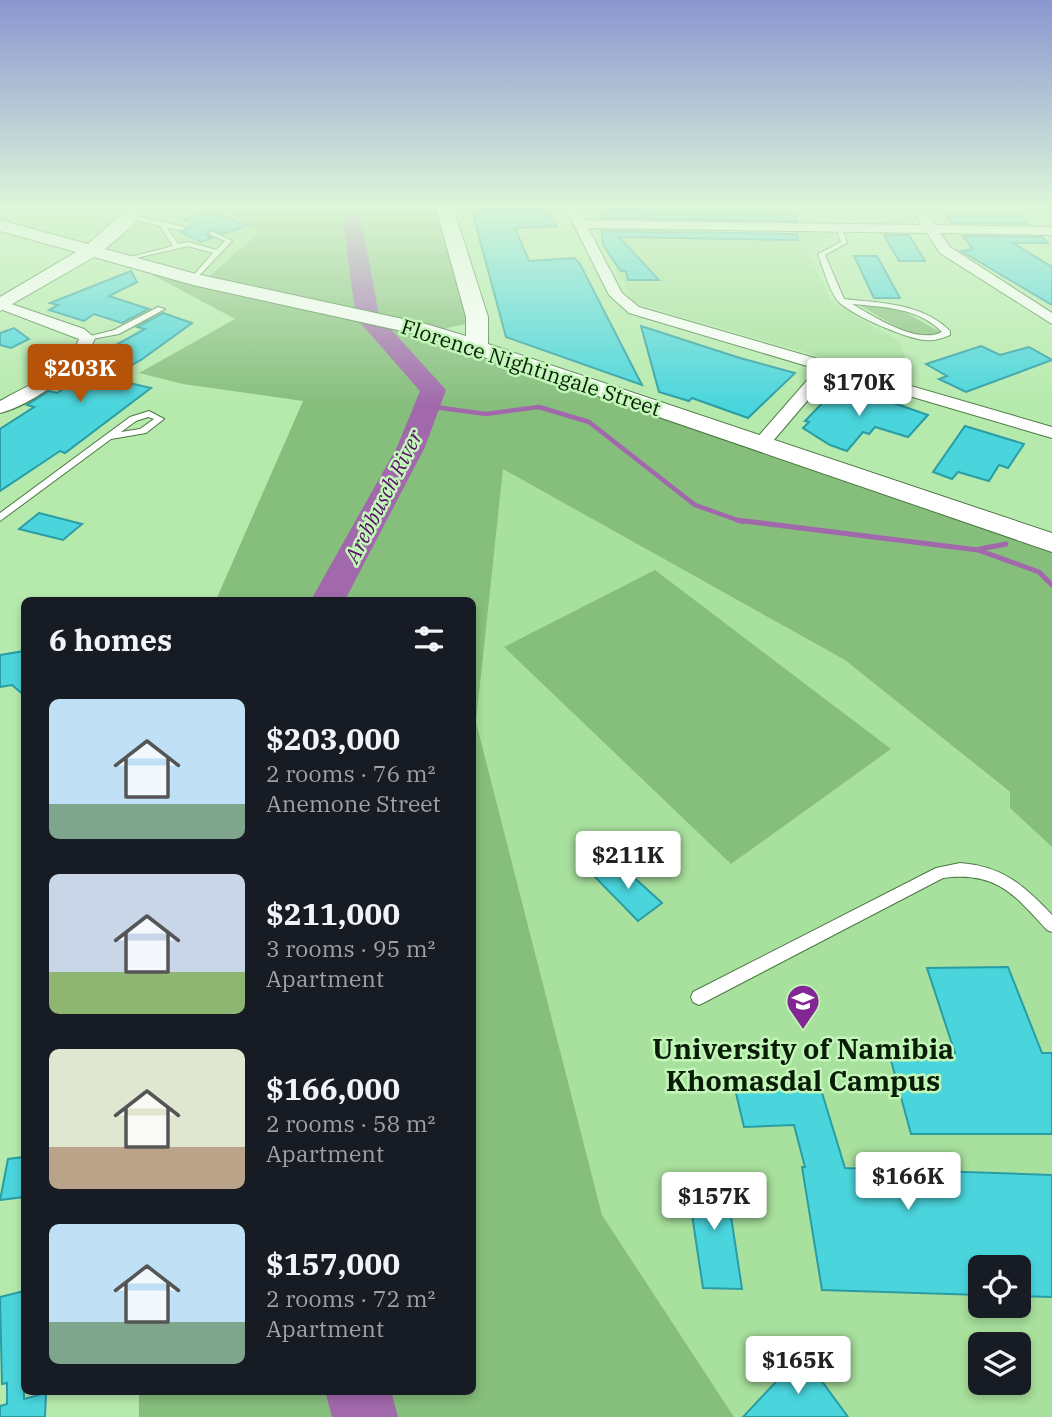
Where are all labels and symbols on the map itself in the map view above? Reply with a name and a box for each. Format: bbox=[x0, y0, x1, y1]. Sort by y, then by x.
street label: Florence Nightingale Street bbox=[398, 312, 664, 422]
pin: $203K bbox=[31, 344, 129, 404]
pin: $170K bbox=[810, 358, 908, 418]
water label: Arebbusch River bbox=[337, 424, 429, 569]
pin: $211K bbox=[579, 832, 677, 891]
school or university icon: University of Namibia Khomasdal Campus bbox=[784, 982, 822, 1031]
place label: University of Namibia Khomasdal Campus bbox=[652, 1030, 954, 1099]
pin: $166K bbox=[859, 1152, 957, 1212]
pin: $157K bbox=[665, 1172, 763, 1232]
pin: $165K bbox=[749, 1336, 847, 1396]

